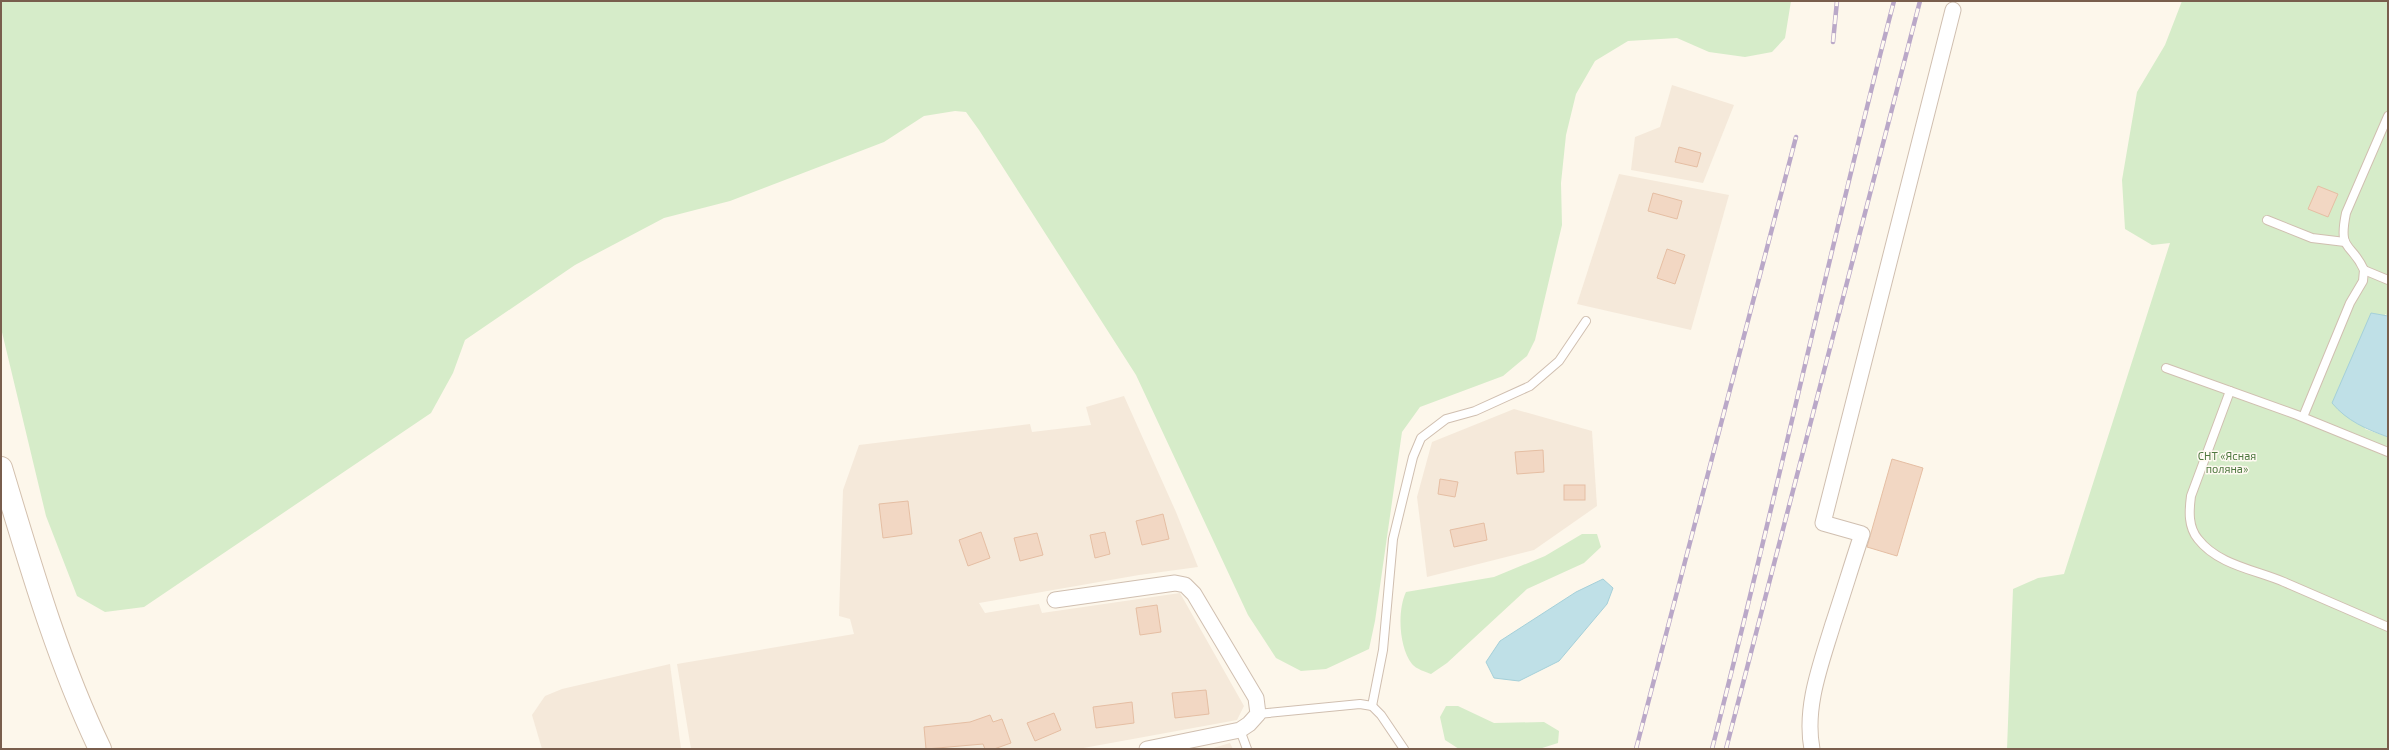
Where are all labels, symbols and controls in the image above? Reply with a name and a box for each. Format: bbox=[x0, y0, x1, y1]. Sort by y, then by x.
park label: СНТ «Ясная поляна» bbox=[2198, 449, 2256, 475]

